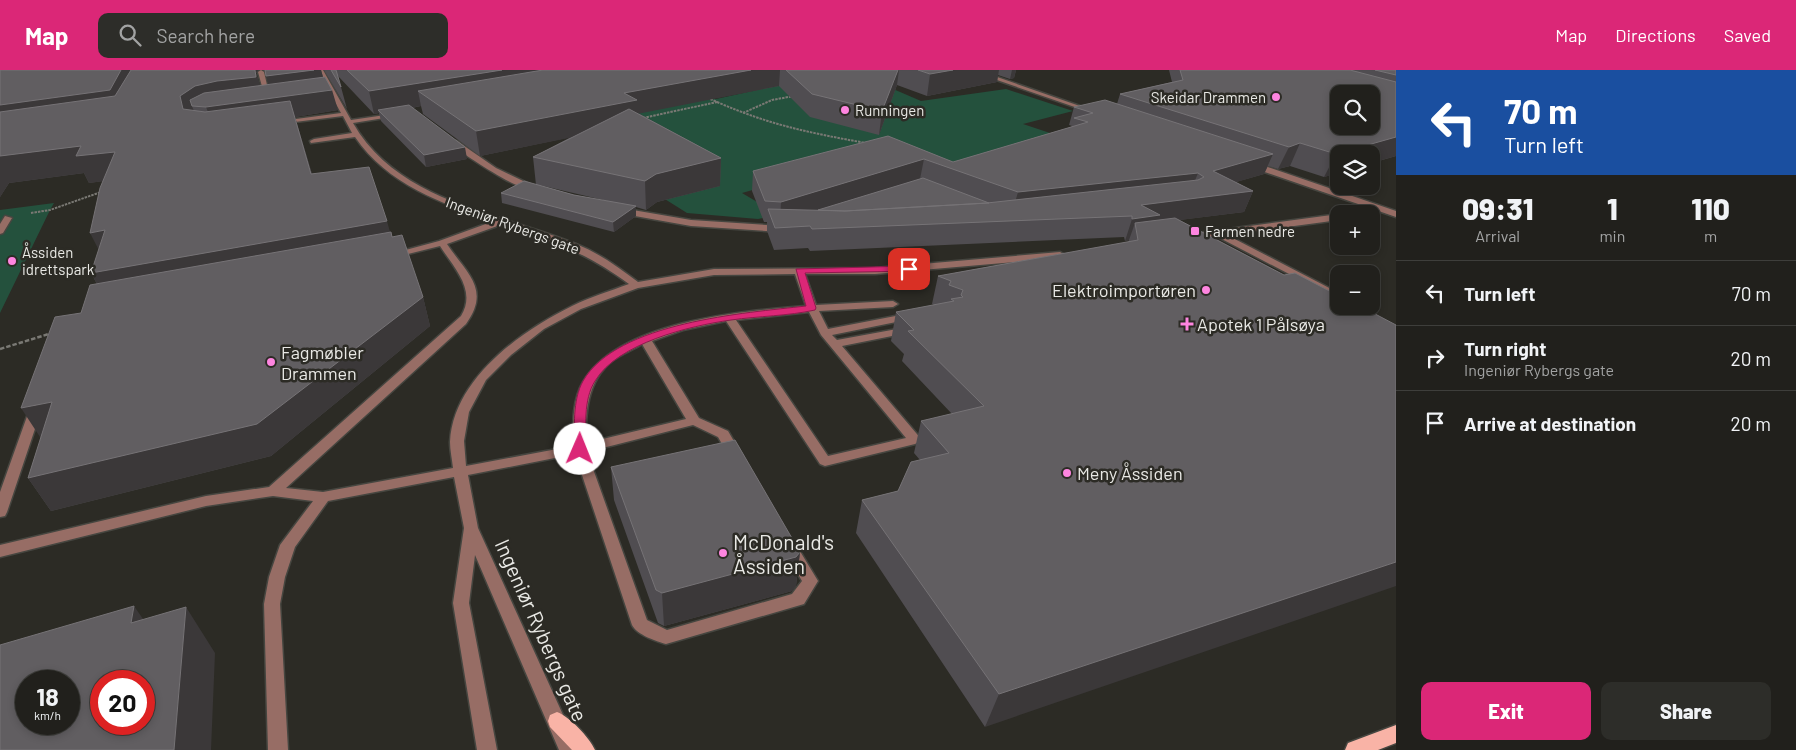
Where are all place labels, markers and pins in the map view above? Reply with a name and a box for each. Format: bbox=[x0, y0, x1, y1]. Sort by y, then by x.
place label: Skeidar Drammen bbox=[1151, 88, 1266, 106]
marker: Skeidar Drammen bbox=[1270, 91, 1282, 103]
place label: Runningen bbox=[855, 101, 924, 119]
marker: Runningen bbox=[839, 104, 851, 116]
place label: Farmen nedre bbox=[1205, 222, 1295, 240]
marker: Farmen nedre bbox=[1189, 225, 1201, 237]
place label: Åssiden idrettspark bbox=[22, 242, 95, 278]
pin bbox=[888, 248, 930, 290]
marker: Åssiden idrettspark bbox=[6, 255, 18, 267]
place label: Elektroimportøren bbox=[1052, 279, 1196, 301]
marker: Elektroimportøren bbox=[1200, 284, 1212, 296]
place label: Apotek 1 Pålsøya bbox=[1197, 313, 1325, 335]
marker: Apotek 1 Pålsøya bbox=[1181, 318, 1193, 330]
place label: Fagmøbler Drammen bbox=[281, 341, 364, 384]
marker: Fagmøbler Drammen bbox=[265, 356, 277, 368]
place label: Meny Åssiden bbox=[1077, 462, 1183, 484]
marker: Meny Åssiden bbox=[1061, 467, 1073, 479]
place label: McDonald's Åssiden bbox=[733, 529, 834, 578]
marker: McDonald's Åssiden bbox=[717, 547, 729, 559]

